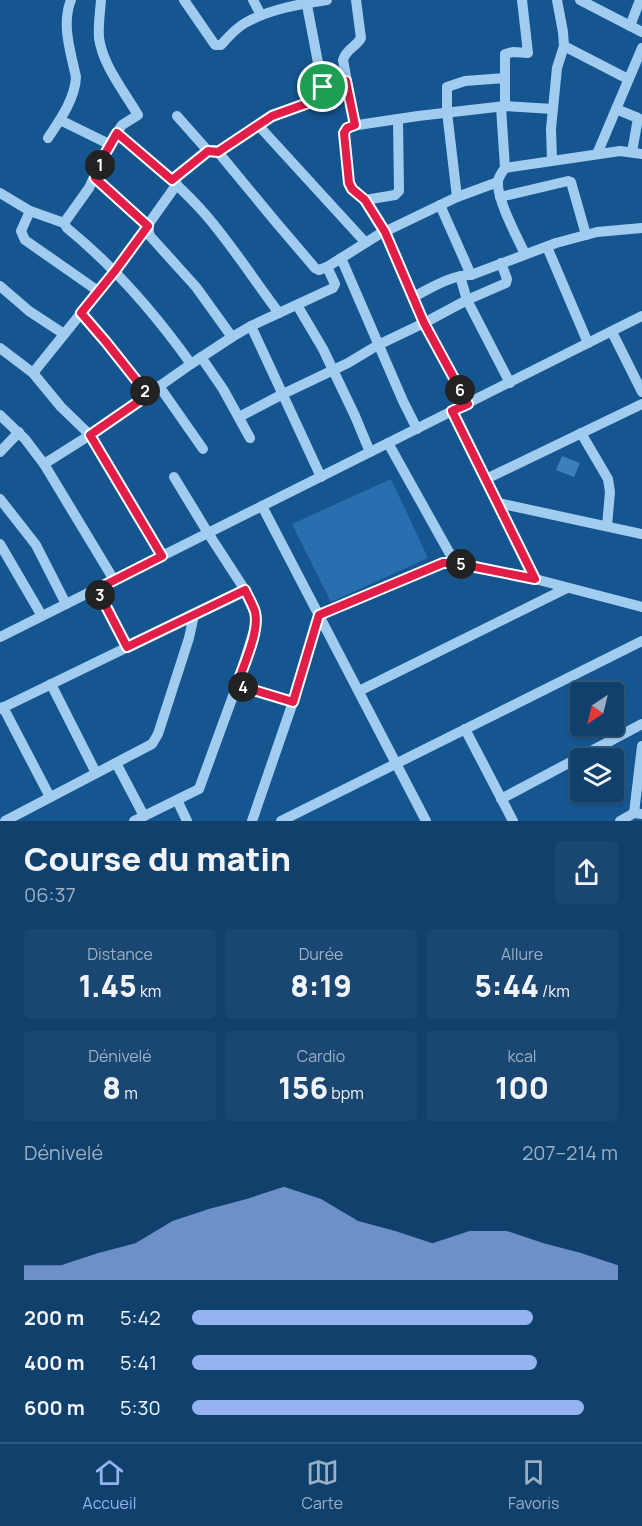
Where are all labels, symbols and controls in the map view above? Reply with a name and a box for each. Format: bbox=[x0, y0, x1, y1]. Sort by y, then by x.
pin bbox=[297, 61, 348, 112]
icon: arrive bbox=[306, 70, 339, 103]
pin: 1 bbox=[85, 150, 115, 180]
text: 1 bbox=[96, 154, 104, 176]
pin: 6 bbox=[445, 375, 475, 405]
pin: 2 bbox=[130, 376, 160, 406]
text: 6 bbox=[455, 379, 465, 401]
text: 2 bbox=[140, 380, 150, 402]
pin: 5 bbox=[446, 549, 476, 579]
text: 5 bbox=[456, 553, 466, 575]
pin: 3 bbox=[85, 580, 115, 610]
text: 3 bbox=[95, 584, 105, 606]
pin: 4 bbox=[228, 672, 258, 702]
text: 4 bbox=[238, 676, 248, 698]
north arrow bbox=[570, 682, 624, 736]
map controls bbox=[570, 682, 624, 802]
button: layers bbox=[570, 748, 624, 802]
text: Course du matin bbox=[24, 836, 291, 881]
button: share bbox=[555, 841, 618, 904]
text: 06:37 bbox=[24, 881, 76, 908]
text: Distance bbox=[87, 943, 153, 965]
text: Durée bbox=[299, 943, 343, 965]
text: Allure bbox=[501, 943, 543, 965]
text: 1.45 bbox=[79, 965, 137, 1006]
text: 8:19 bbox=[290, 965, 352, 1006]
text: 5:44 bbox=[474, 965, 539, 1006]
text: km bbox=[137, 980, 161, 1002]
text: /km bbox=[539, 980, 570, 1002]
text: Dénivelé bbox=[88, 1045, 152, 1067]
text: Cardio bbox=[297, 1045, 345, 1067]
text: kcal bbox=[507, 1045, 537, 1067]
text: 8 bbox=[102, 1067, 121, 1108]
text: 156 bbox=[278, 1067, 328, 1108]
text: 100 bbox=[495, 1067, 549, 1108]
text: m bbox=[121, 1082, 138, 1104]
text: bpm bbox=[328, 1082, 364, 1104]
text: Dénivelé bbox=[24, 1139, 103, 1166]
text: 207–214 m bbox=[522, 1139, 618, 1166]
text: 200 m bbox=[24, 1304, 84, 1331]
text: 5:42 bbox=[120, 1304, 161, 1331]
text: 400 m bbox=[24, 1349, 84, 1376]
text: 5:41 bbox=[120, 1349, 157, 1376]
text: 600 m bbox=[24, 1394, 85, 1421]
text: 5:30 bbox=[120, 1394, 161, 1421]
tab: Accueil bbox=[83, 1456, 136, 1514]
tab: Carte bbox=[301, 1456, 343, 1514]
tab: Favoris bbox=[508, 1456, 559, 1514]

